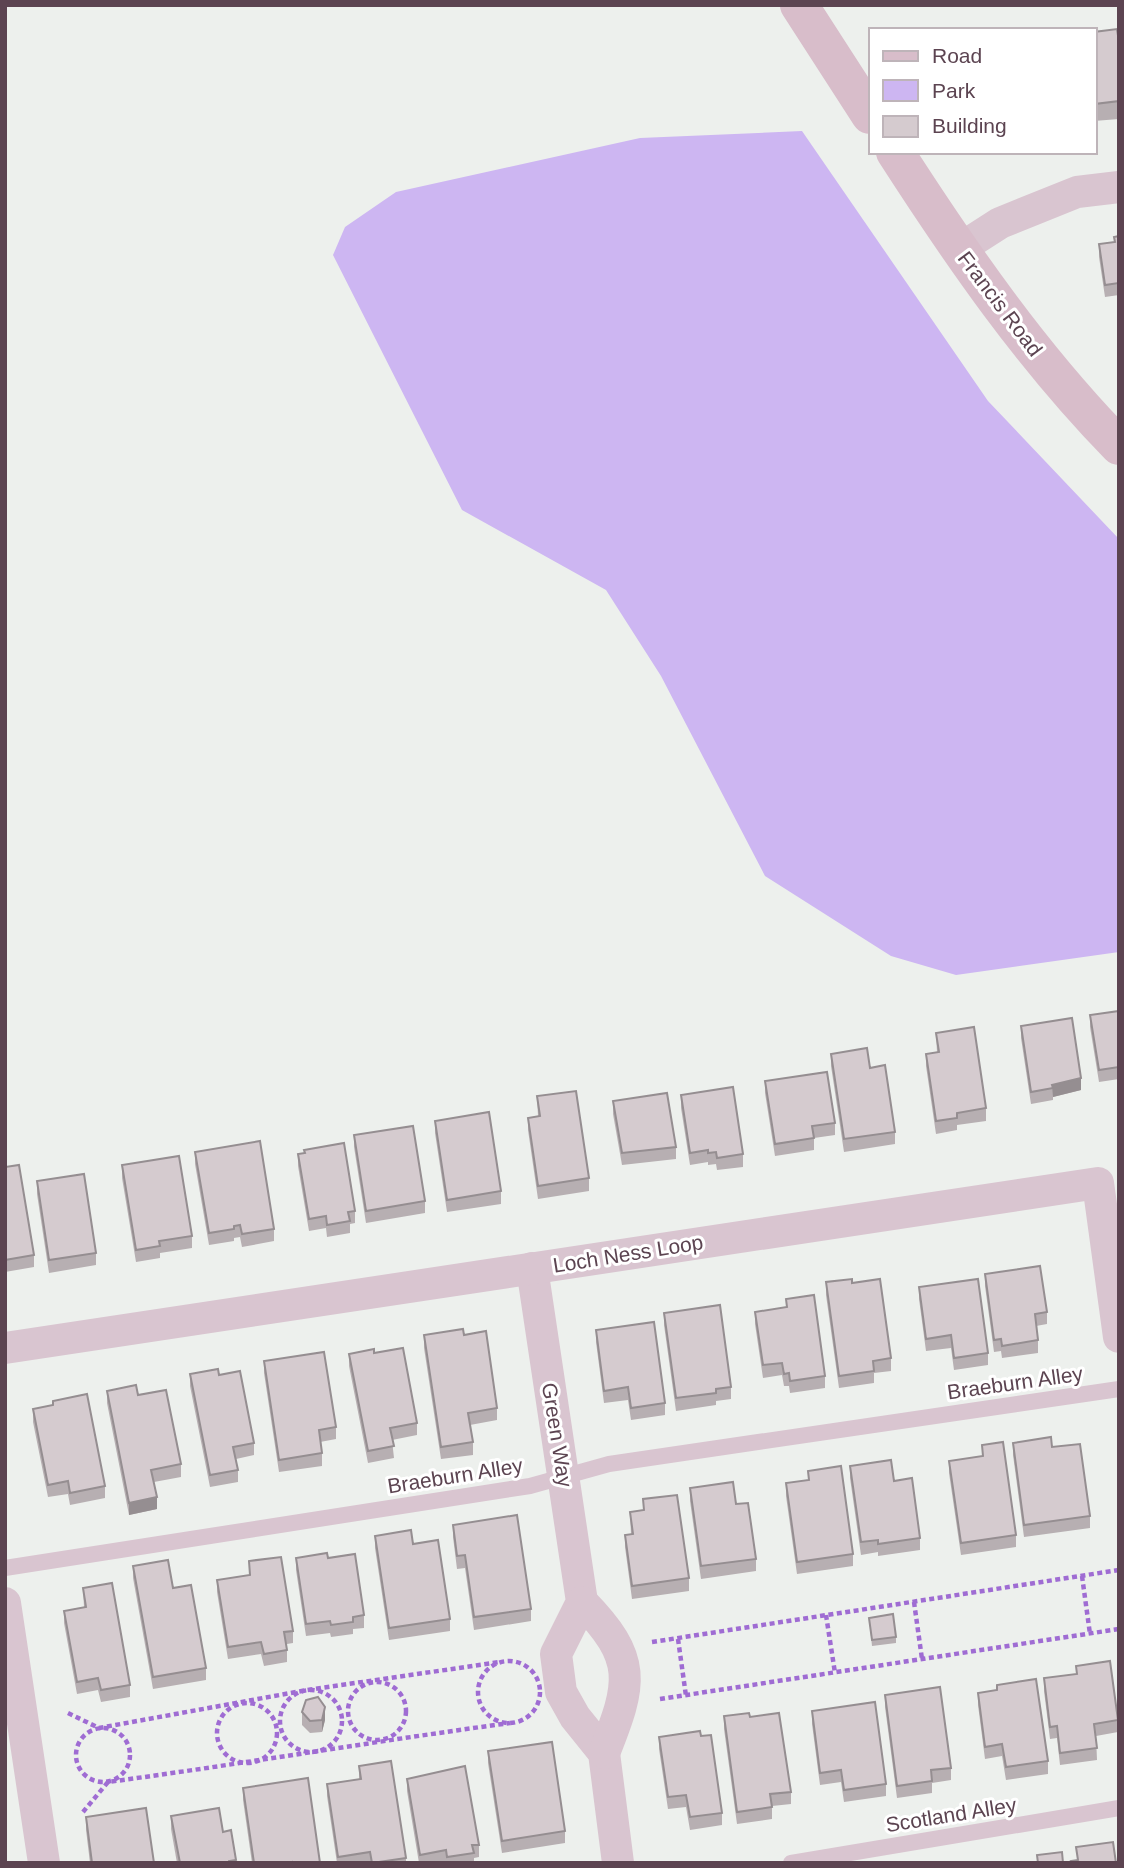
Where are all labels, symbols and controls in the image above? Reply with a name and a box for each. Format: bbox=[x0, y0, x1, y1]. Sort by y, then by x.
legend bbox=[869, 28, 1096, 154]
text: Road bbox=[932, 44, 982, 67]
text: Park bbox=[932, 79, 976, 102]
text: Building bbox=[932, 114, 1007, 137]
street label: Francis Road bbox=[954, 247, 1047, 360]
street label: Loch Ness Loop bbox=[551, 1230, 705, 1277]
street label: Braeburn Alley bbox=[946, 1362, 1085, 1403]
street label: Green Way bbox=[538, 1381, 577, 1489]
street label: Braeburn Alley bbox=[386, 1453, 525, 1498]
street label: Scotland Alley bbox=[884, 1793, 1018, 1836]

